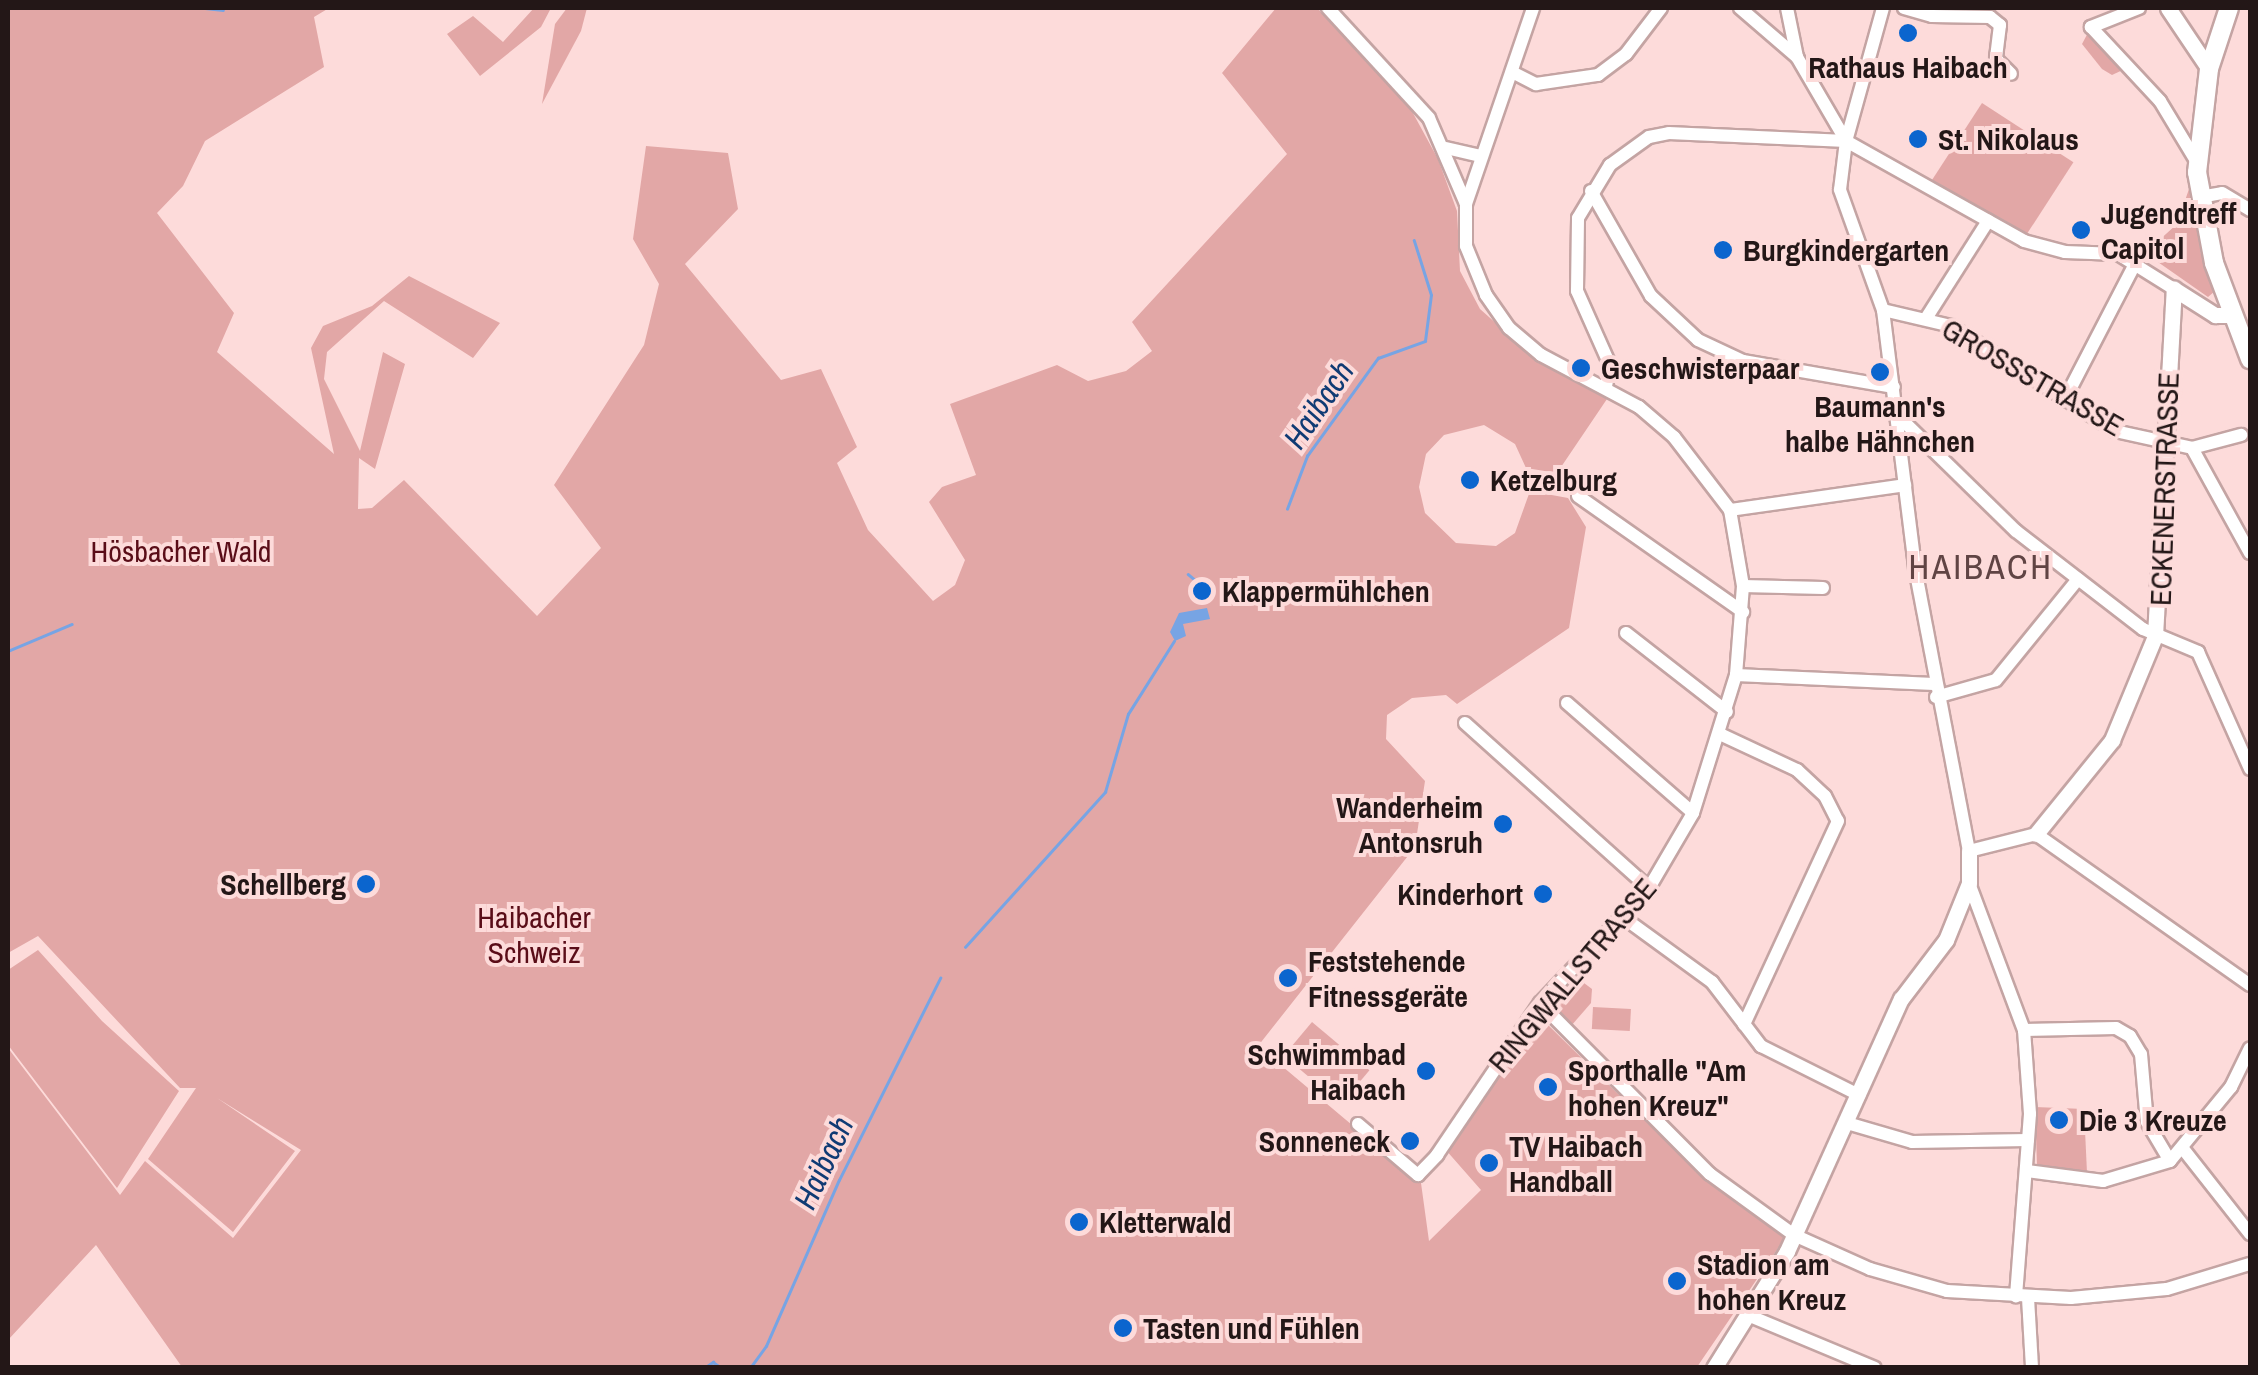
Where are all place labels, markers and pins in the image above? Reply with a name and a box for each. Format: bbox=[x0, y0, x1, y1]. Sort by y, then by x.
marker: Rathaus Haibach bbox=[1897, 22, 1919, 44]
place label: Rathaus Haibach bbox=[1808, 49, 2008, 85]
place label: St. Nikolaus bbox=[1938, 121, 2079, 157]
marker: St. Nikolaus bbox=[1907, 128, 1929, 150]
place label: Jugendtreff Capitol bbox=[2101, 195, 2236, 266]
marker: Jugendtreff Capitol bbox=[2070, 219, 2092, 241]
place label: Burgkindergarten bbox=[1743, 232, 1949, 268]
marker: Burgkindergarten bbox=[1712, 239, 1734, 261]
place label: Geschwisterpaar bbox=[1601, 350, 1799, 386]
marker: Geschwisterpaar bbox=[1570, 357, 1592, 379]
marker: Baumann's halbe Hähnchen bbox=[1869, 361, 1891, 383]
place label: Baumann's halbe Hähnchen bbox=[1785, 388, 1975, 458]
place label: Ketzelburg bbox=[1490, 462, 1617, 498]
marker: Ketzelburg bbox=[1459, 469, 1481, 491]
place label: Klappermühlchen bbox=[1222, 573, 1430, 609]
marker: Klappermühlchen bbox=[1191, 580, 1213, 602]
place label: Wanderheim Antonsruh bbox=[1336, 789, 1483, 860]
marker: Wanderheim Antonsruh bbox=[1492, 813, 1514, 835]
place label: Schellberg bbox=[220, 866, 346, 902]
marker: Schellberg bbox=[355, 873, 377, 895]
place label: Kinderhort bbox=[1397, 876, 1523, 912]
marker: Kinderhort bbox=[1532, 883, 1554, 905]
place label: Feststehende Fitnessgeräte bbox=[1308, 943, 1468, 1014]
marker: Feststehende Fitnessgeräte bbox=[1277, 967, 1299, 989]
place label: Schwimmbad Haibach bbox=[1247, 1036, 1406, 1106]
place label: Sporthalle "Am hohen Kreuz" bbox=[1568, 1052, 1746, 1122]
marker: Schwimmbad Haibach bbox=[1415, 1060, 1437, 1082]
marker: Sporthalle "Am hohen Kreuz" bbox=[1537, 1076, 1559, 1098]
place label: Die 3 Kreuze bbox=[2079, 1102, 2227, 1138]
marker: Die 3 Kreuze bbox=[2048, 1109, 2070, 1131]
place label: Sonneneck bbox=[1259, 1123, 1390, 1159]
place label: TV Haibach Handball bbox=[1509, 1128, 1643, 1198]
marker: Sonneneck bbox=[1399, 1130, 1421, 1152]
marker: TV Haibach Handball bbox=[1478, 1152, 1500, 1174]
place label: Kletterwald bbox=[1099, 1204, 1232, 1240]
marker: Kletterwald bbox=[1068, 1211, 1090, 1233]
place label: Stadion am hohen Kreuz bbox=[1697, 1246, 1846, 1316]
marker: Stadion am hohen Kreuz bbox=[1666, 1270, 1688, 1292]
place label: Tasten und Fühlen bbox=[1143, 1310, 1360, 1346]
marker: Tasten und Fühlen bbox=[1112, 1317, 1134, 1339]

